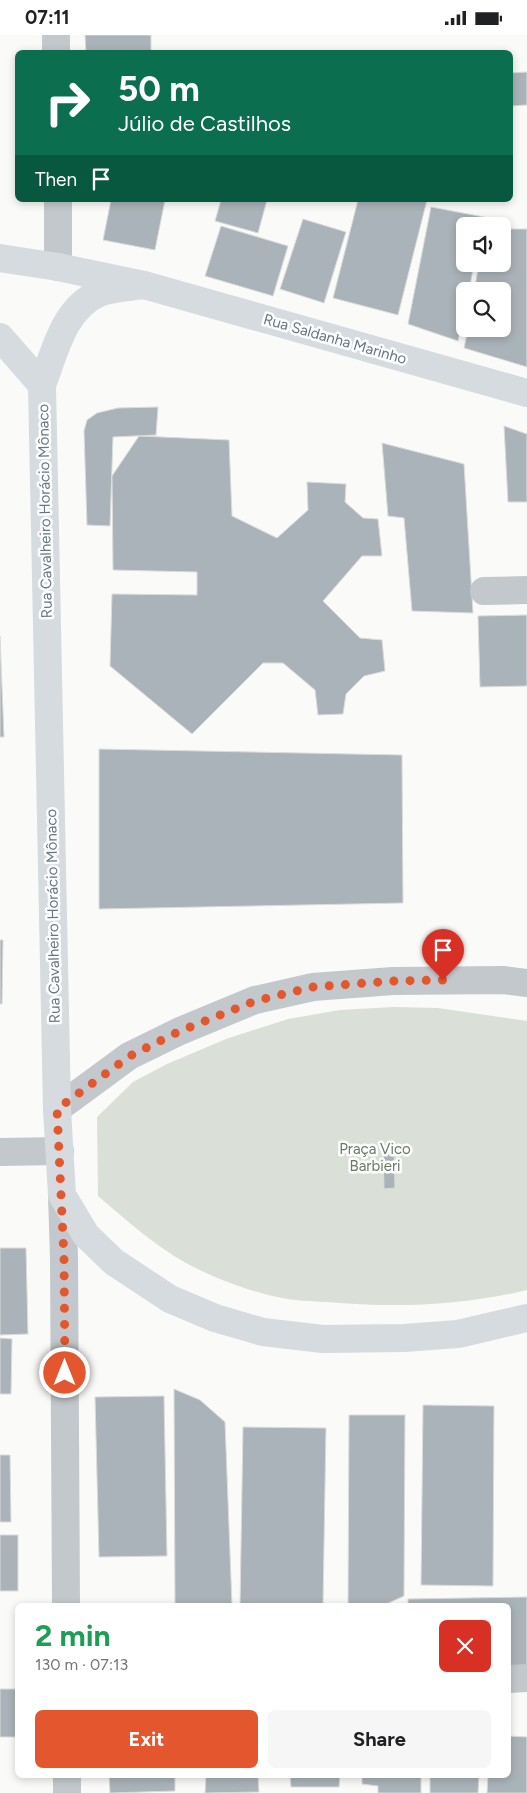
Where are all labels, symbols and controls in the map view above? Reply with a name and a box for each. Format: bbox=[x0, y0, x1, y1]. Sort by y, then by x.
text: 07:11 bbox=[25, 6, 70, 29]
text: 50 m bbox=[118, 68, 200, 110]
icon: right bbox=[35, 70, 100, 135]
text: Júlio de Castilhos bbox=[118, 110, 291, 137]
icon: arrive bbox=[87, 165, 115, 193]
text: Then bbox=[35, 168, 77, 191]
map controls bbox=[456, 217, 511, 337]
button: sound bbox=[456, 217, 511, 272]
button: search bbox=[456, 282, 511, 337]
street label: Rua Saldanha Marinho bbox=[261, 310, 409, 368]
street label: Rua Cavalheiro Horácio Mônaco bbox=[34, 403, 56, 618]
street label: Rua Cavalheiro Horácio Mônaco bbox=[42, 808, 64, 1023]
pin bbox=[422, 929, 464, 980]
icon: arrive bbox=[429, 936, 457, 964]
park label: Praça Vico Barbieri bbox=[339, 1140, 411, 1175]
position arrow bbox=[38, 1346, 90, 1398]
text: 2 min bbox=[35, 1617, 111, 1654]
button: close bbox=[439, 1620, 491, 1672]
text: 130 m · 07:13 bbox=[35, 1655, 128, 1674]
button: Exit bbox=[35, 1710, 258, 1768]
button: Share bbox=[268, 1710, 491, 1768]

